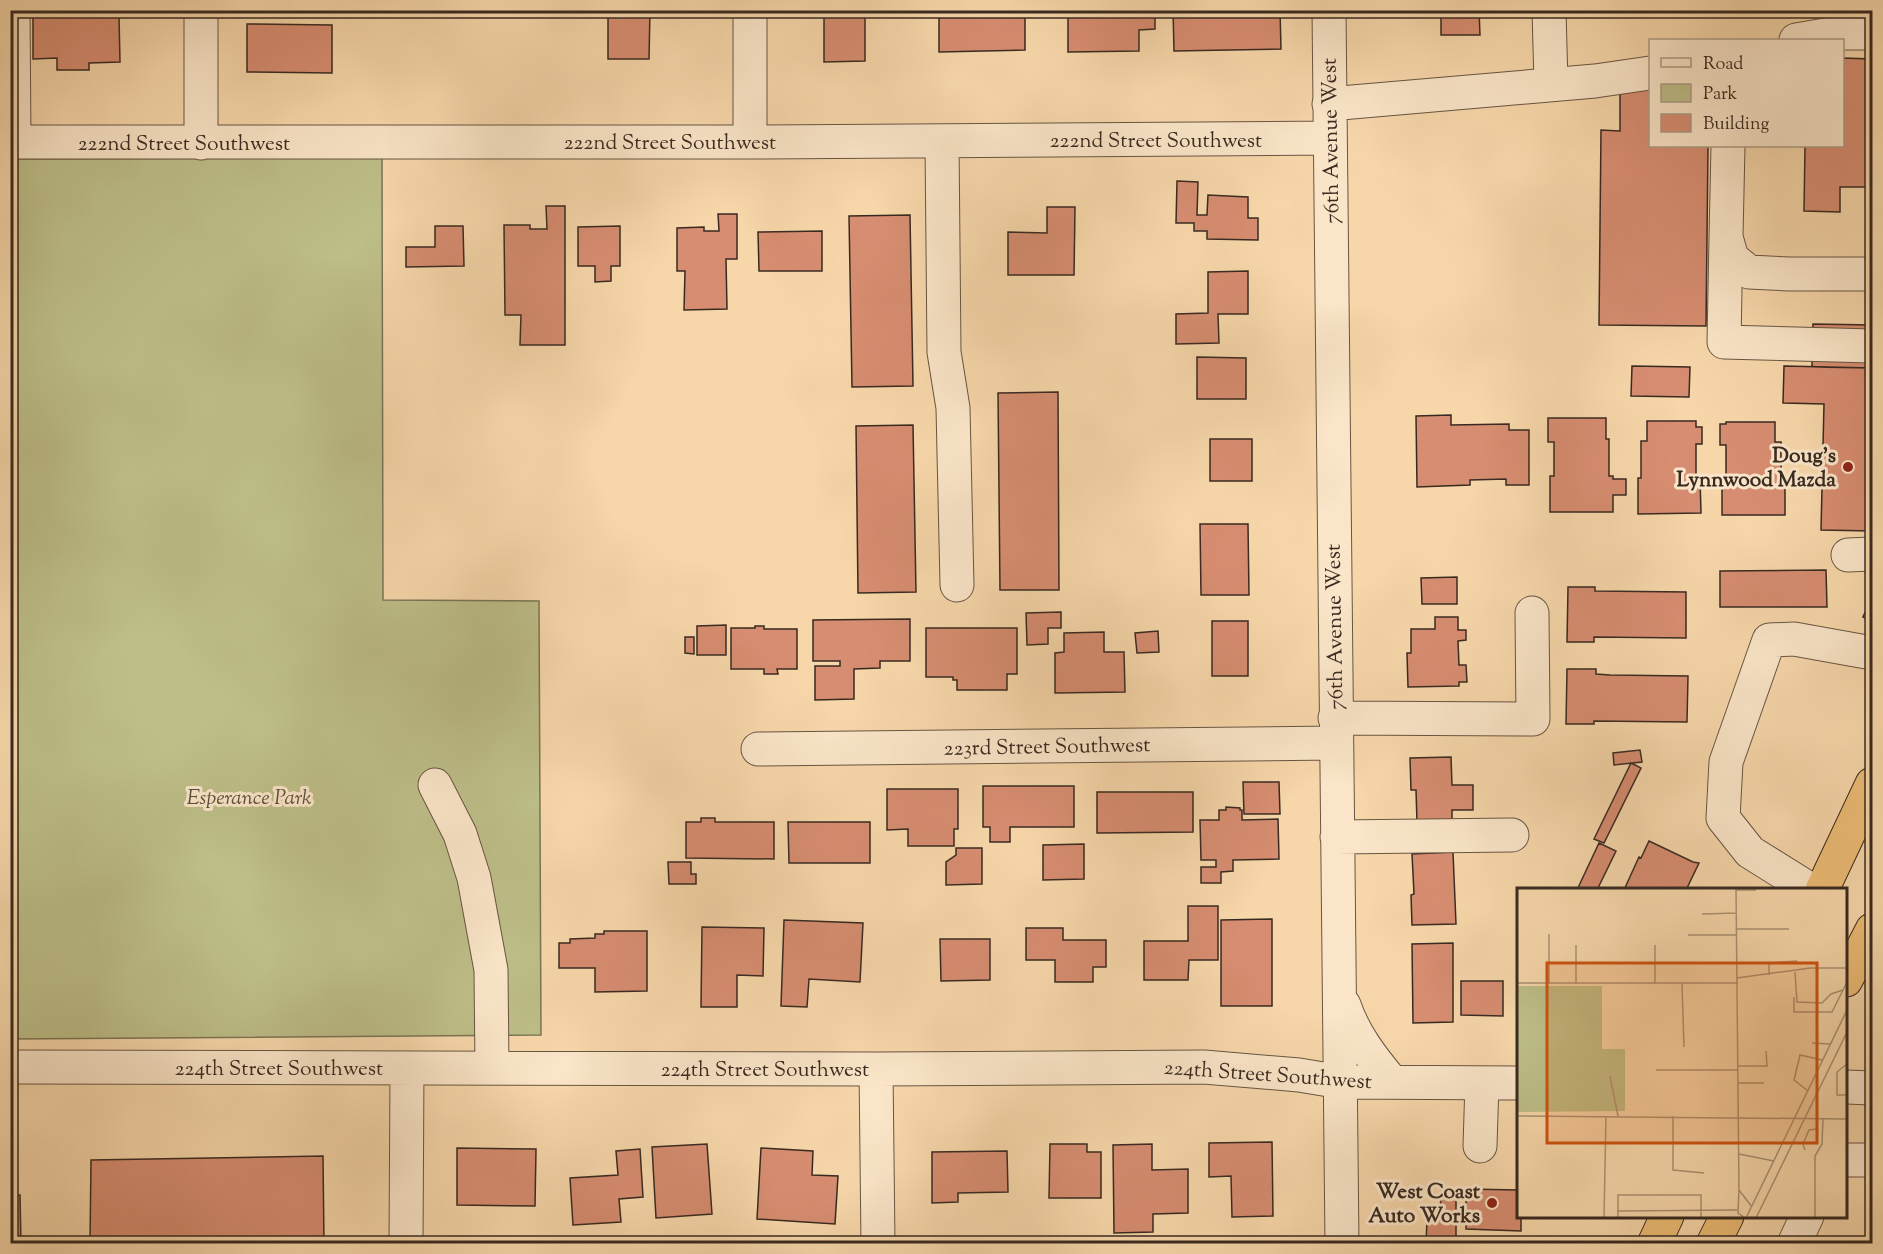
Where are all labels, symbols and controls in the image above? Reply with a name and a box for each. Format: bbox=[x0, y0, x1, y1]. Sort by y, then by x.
legend bbox=[1649, 39, 1844, 147]
text: Road bbox=[1703, 52, 1743, 78]
street label: 76th Avenue West bbox=[1316, 58, 1348, 224]
text: Park bbox=[1703, 82, 1738, 108]
text: Building bbox=[1703, 112, 1769, 138]
street label: 222nd Street Southwest bbox=[1050, 127, 1262, 157]
street label: 222nd Street Southwest bbox=[564, 129, 776, 159]
street label: 222nd Street Southwest bbox=[78, 130, 290, 160]
place label: Doug's Lynnwood Mazda bbox=[1676, 442, 1836, 496]
marker: Doug's Lynnwood Mazda bbox=[1841, 460, 1855, 474]
street label: 76th Avenue West bbox=[1320, 544, 1352, 710]
street label: 223rd Street Southwest bbox=[943, 731, 1151, 765]
park label: Esperance Park bbox=[187, 784, 312, 814]
inset map bbox=[1517, 888, 1847, 1218]
street label: 224th Street Southwest bbox=[1163, 1054, 1373, 1098]
street label: 224th Street Southwest bbox=[175, 1055, 383, 1085]
street label: 224th Street Southwest bbox=[661, 1056, 869, 1086]
place label: West Coast Auto Works bbox=[1368, 1178, 1481, 1232]
marker: West Coast Auto Works bbox=[1485, 1196, 1499, 1210]

